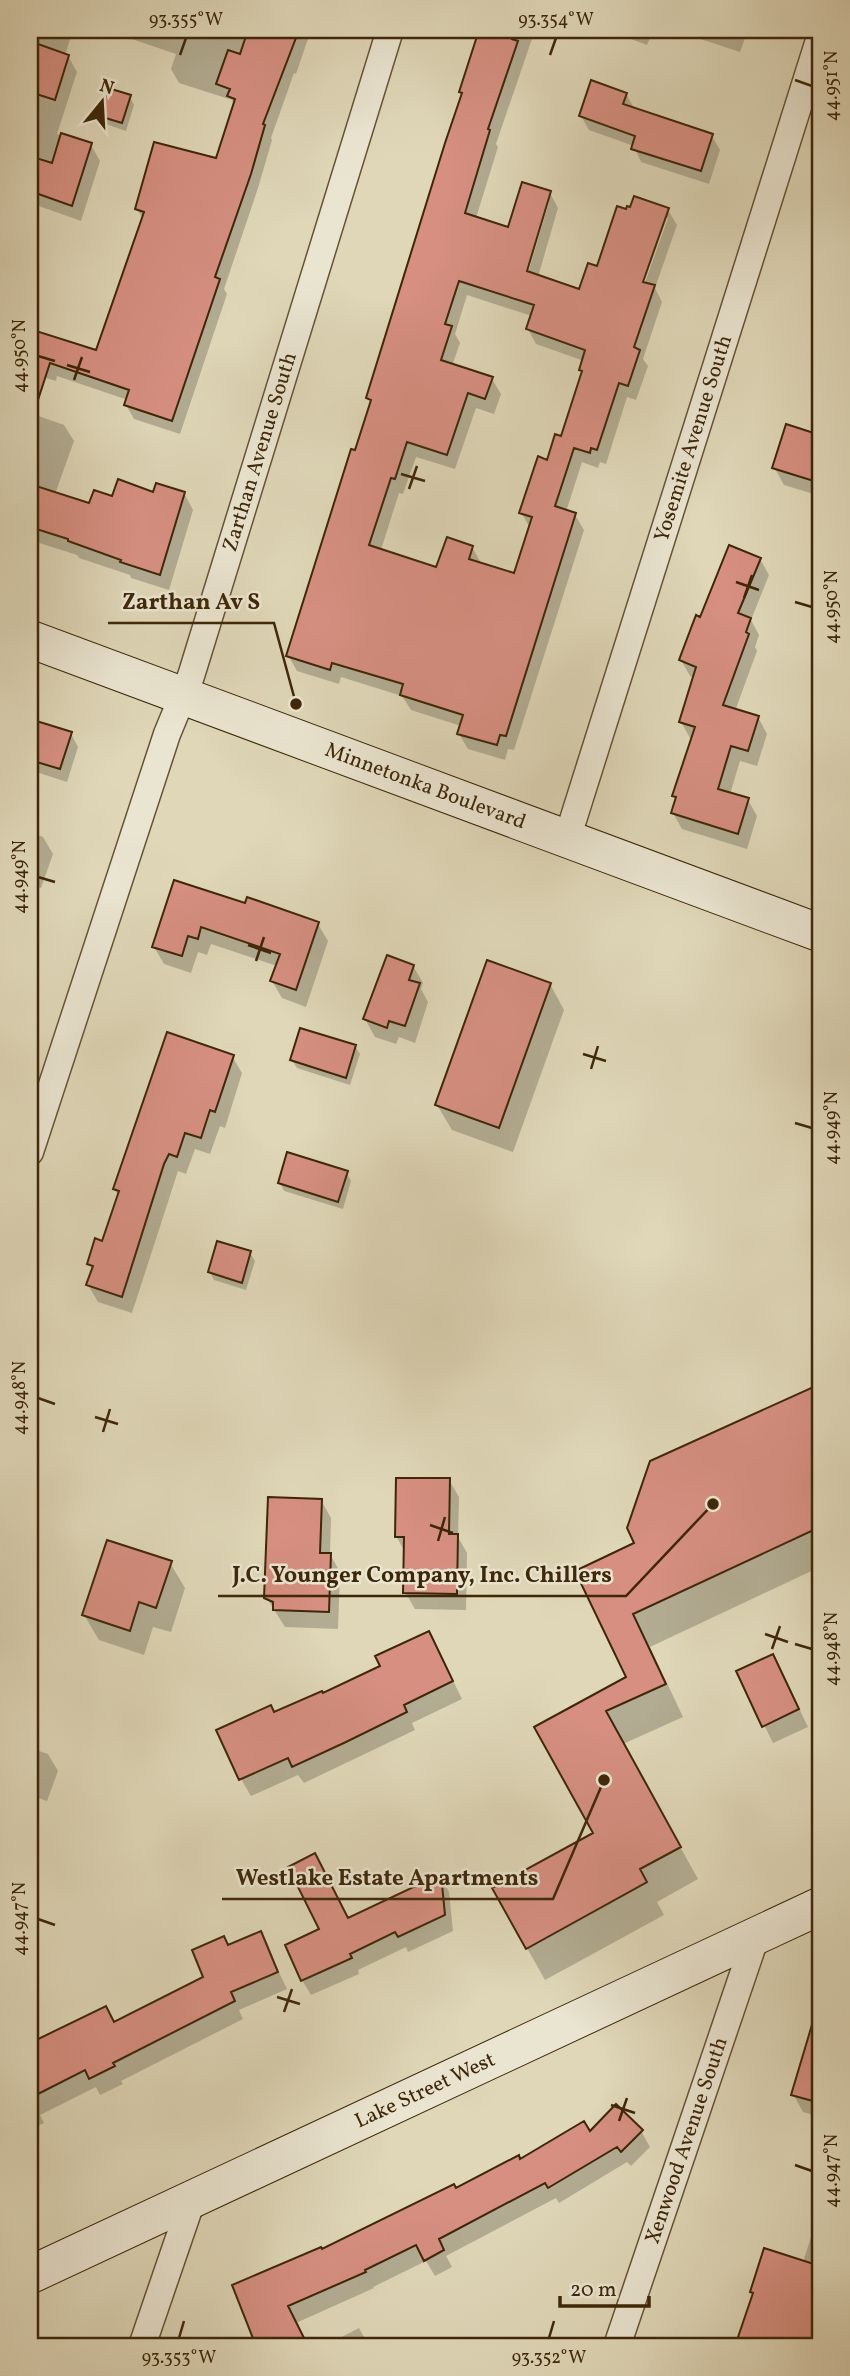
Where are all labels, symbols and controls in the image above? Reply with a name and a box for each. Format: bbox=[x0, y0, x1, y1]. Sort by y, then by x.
text: 93.355°W bbox=[149, 8, 223, 33]
text: 93.354°W bbox=[518, 8, 594, 33]
text: 44.951°N bbox=[820, 51, 845, 121]
north arrow bbox=[66, 66, 136, 136]
text: N bbox=[96, 73, 117, 102]
text: 44.950°N bbox=[8, 319, 33, 393]
street label: Yosemite Avenue South bbox=[647, 331, 740, 545]
street label: Zarthan Avenue South bbox=[216, 349, 304, 555]
text: 44.950°N bbox=[820, 570, 845, 644]
callout: Zarthan Av S bbox=[108, 579, 274, 623]
text: Zarthan Av S bbox=[122, 587, 260, 619]
street label: Minnetonka Boulevard bbox=[321, 736, 530, 837]
text: 44.949°N bbox=[8, 840, 33, 914]
text: 44.949°N bbox=[820, 1091, 845, 1165]
text: 44.948°N bbox=[8, 1361, 33, 1435]
callout: J.C. Younger Company, Inc. Chillers bbox=[218, 1552, 626, 1596]
text: J.C. Younger Company, Inc. Chillers bbox=[231, 1560, 612, 1592]
text: 44.948°N bbox=[820, 1612, 845, 1686]
callout: Westlake Estate Apartments bbox=[222, 1855, 553, 1899]
text: Westlake Estate Apartments bbox=[236, 1863, 538, 1895]
text: 44.947°N bbox=[8, 1882, 33, 1956]
street label: Xenwood Avenue South bbox=[638, 2033, 735, 2248]
street label: Lake Street West bbox=[350, 2045, 500, 2136]
text: 44.947°N bbox=[820, 2134, 845, 2208]
scale bar bbox=[560, 2264, 649, 2308]
text: 20 m bbox=[570, 2276, 616, 2305]
text: 93.353°W bbox=[142, 2346, 216, 2371]
text: 93.352°W bbox=[512, 2346, 586, 2371]

